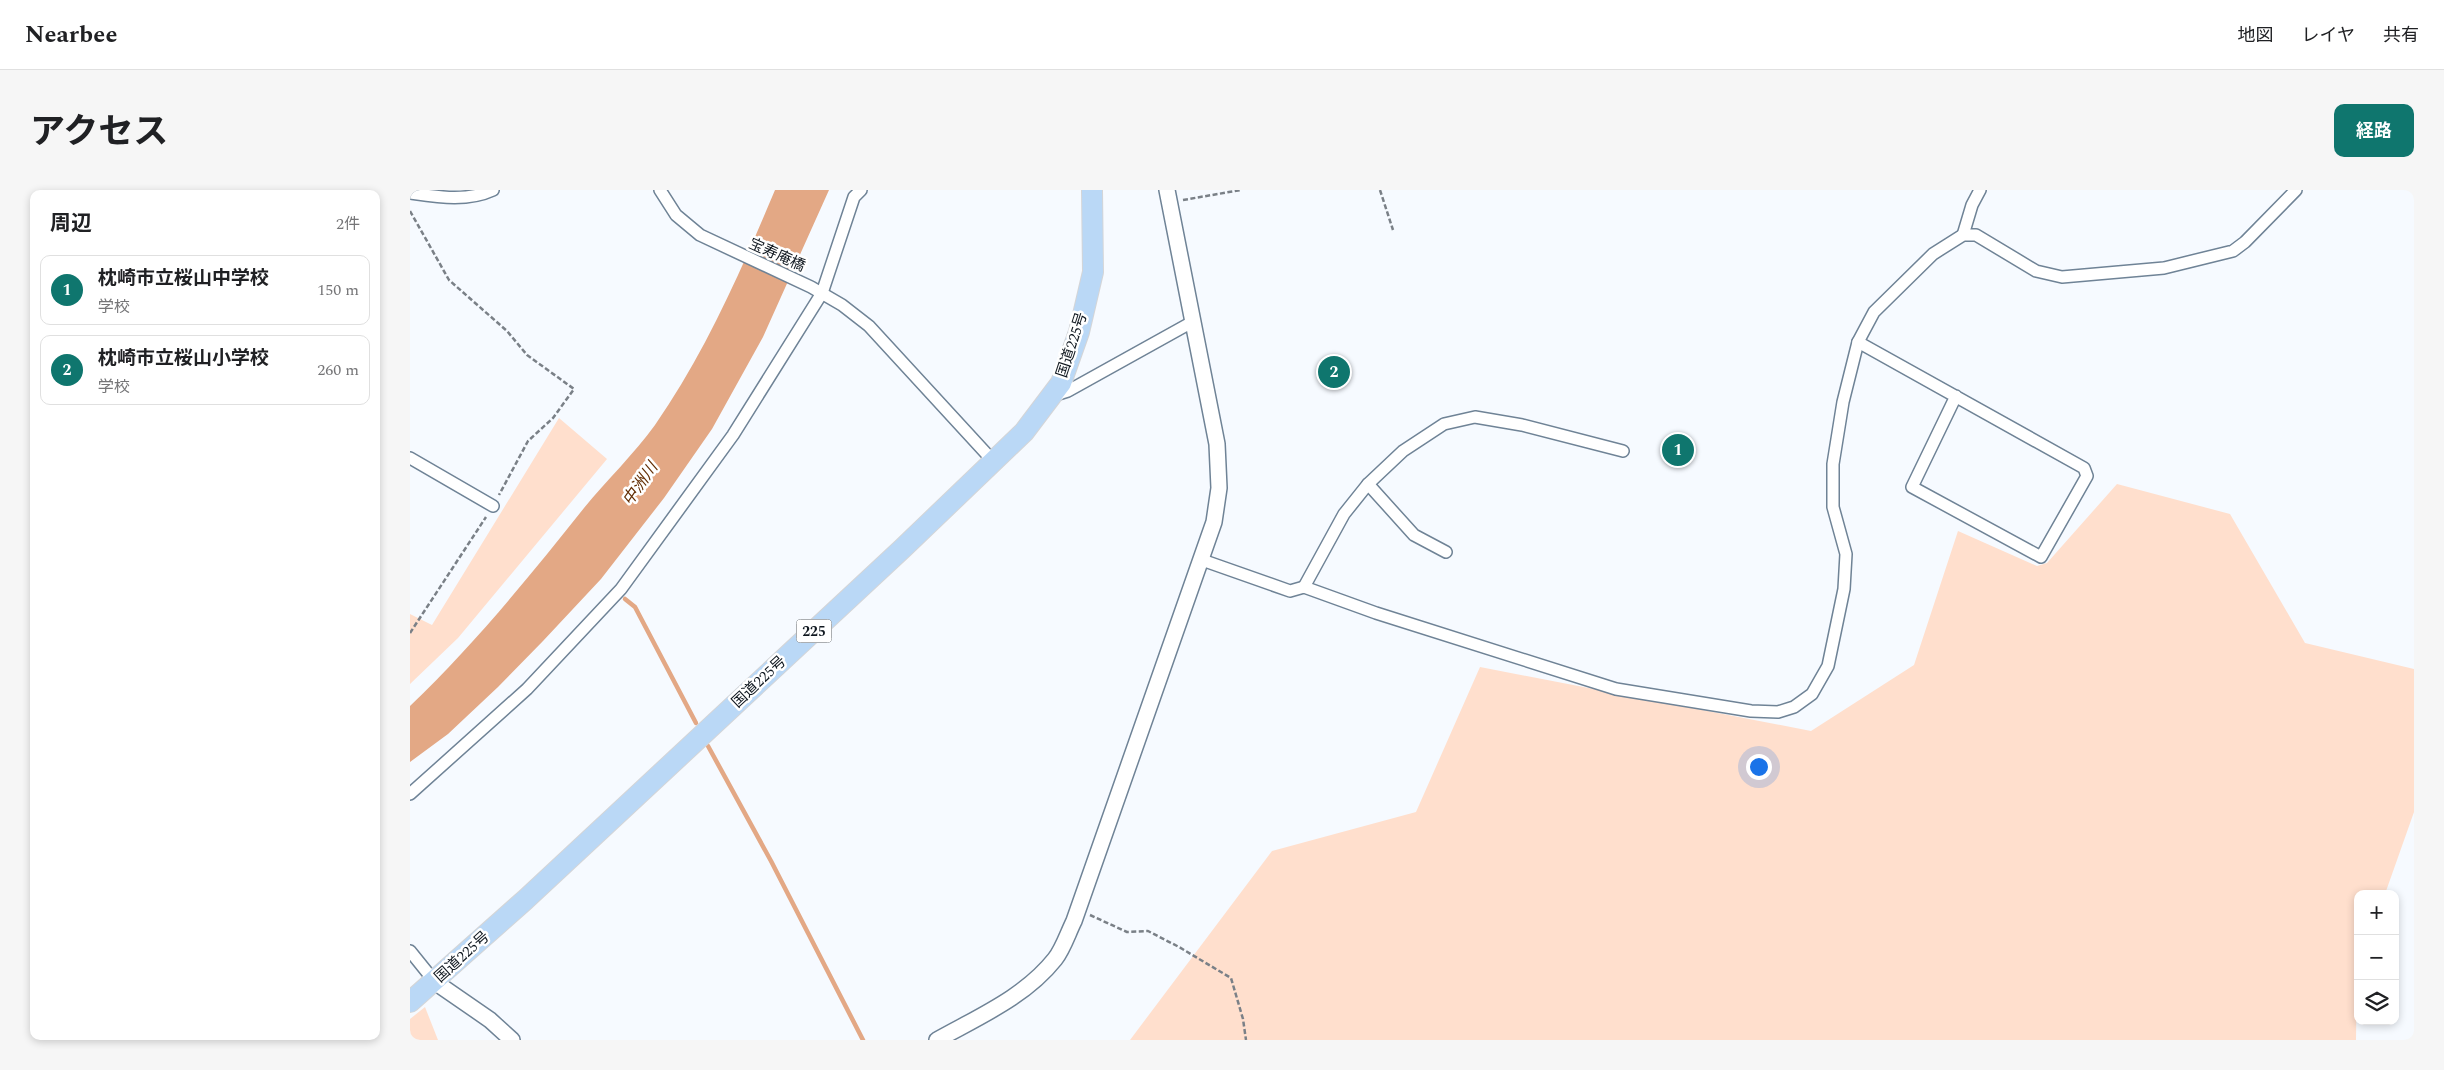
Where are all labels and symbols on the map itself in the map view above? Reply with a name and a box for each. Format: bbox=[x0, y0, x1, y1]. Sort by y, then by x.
street label: 宝寿庵橋 bbox=[745, 232, 809, 278]
street label: 国道225号 bbox=[1051, 309, 1093, 381]
pin: 2 bbox=[1318, 353, 1350, 391]
pin: 1 bbox=[1662, 431, 1694, 469]
water label: 中洲川 bbox=[616, 456, 665, 511]
road number: 225 bbox=[796, 620, 832, 642]
street label: 国道225号 bbox=[726, 651, 792, 713]
your location bbox=[1746, 754, 1772, 780]
street label: 国道225号 bbox=[429, 926, 495, 988]

